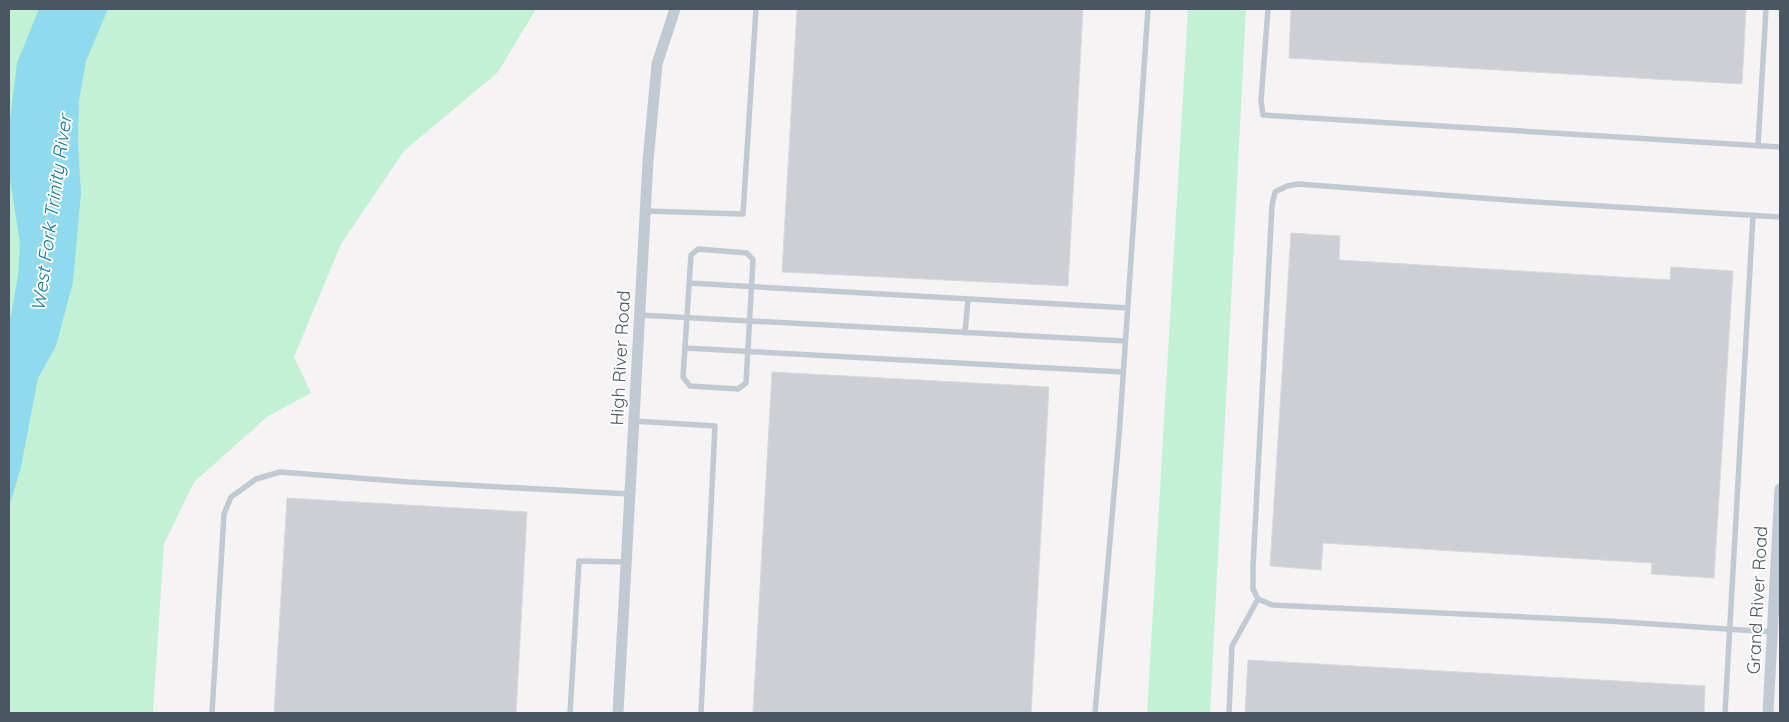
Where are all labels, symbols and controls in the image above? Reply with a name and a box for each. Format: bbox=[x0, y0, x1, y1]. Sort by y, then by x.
water label: West Fork Trinity River bbox=[25, 111, 77, 313]
street label: High River Road bbox=[605, 290, 635, 426]
street label: Grand River Road bbox=[1742, 525, 1772, 675]

